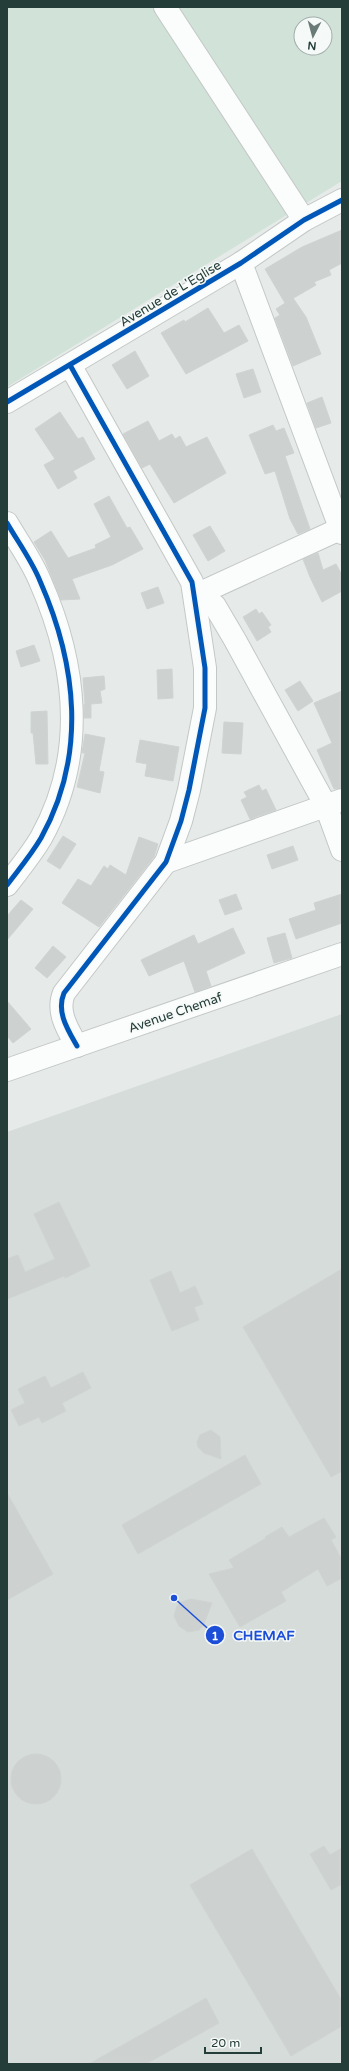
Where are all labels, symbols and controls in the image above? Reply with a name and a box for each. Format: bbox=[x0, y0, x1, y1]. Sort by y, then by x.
north arrow bbox=[293, 16, 333, 56]
text: N bbox=[307, 39, 317, 52]
street label: Avenue de L'Eglise bbox=[117, 257, 224, 330]
street label: Avenue Chemaf bbox=[126, 989, 224, 1037]
callout: CHEMAF bbox=[205, 1622, 303, 1648]
text: CHEMAF bbox=[233, 1627, 295, 1644]
text: 1 bbox=[211, 1629, 219, 1643]
scale bar bbox=[205, 2029, 261, 2055]
text: 20 m bbox=[211, 2036, 240, 2050]

